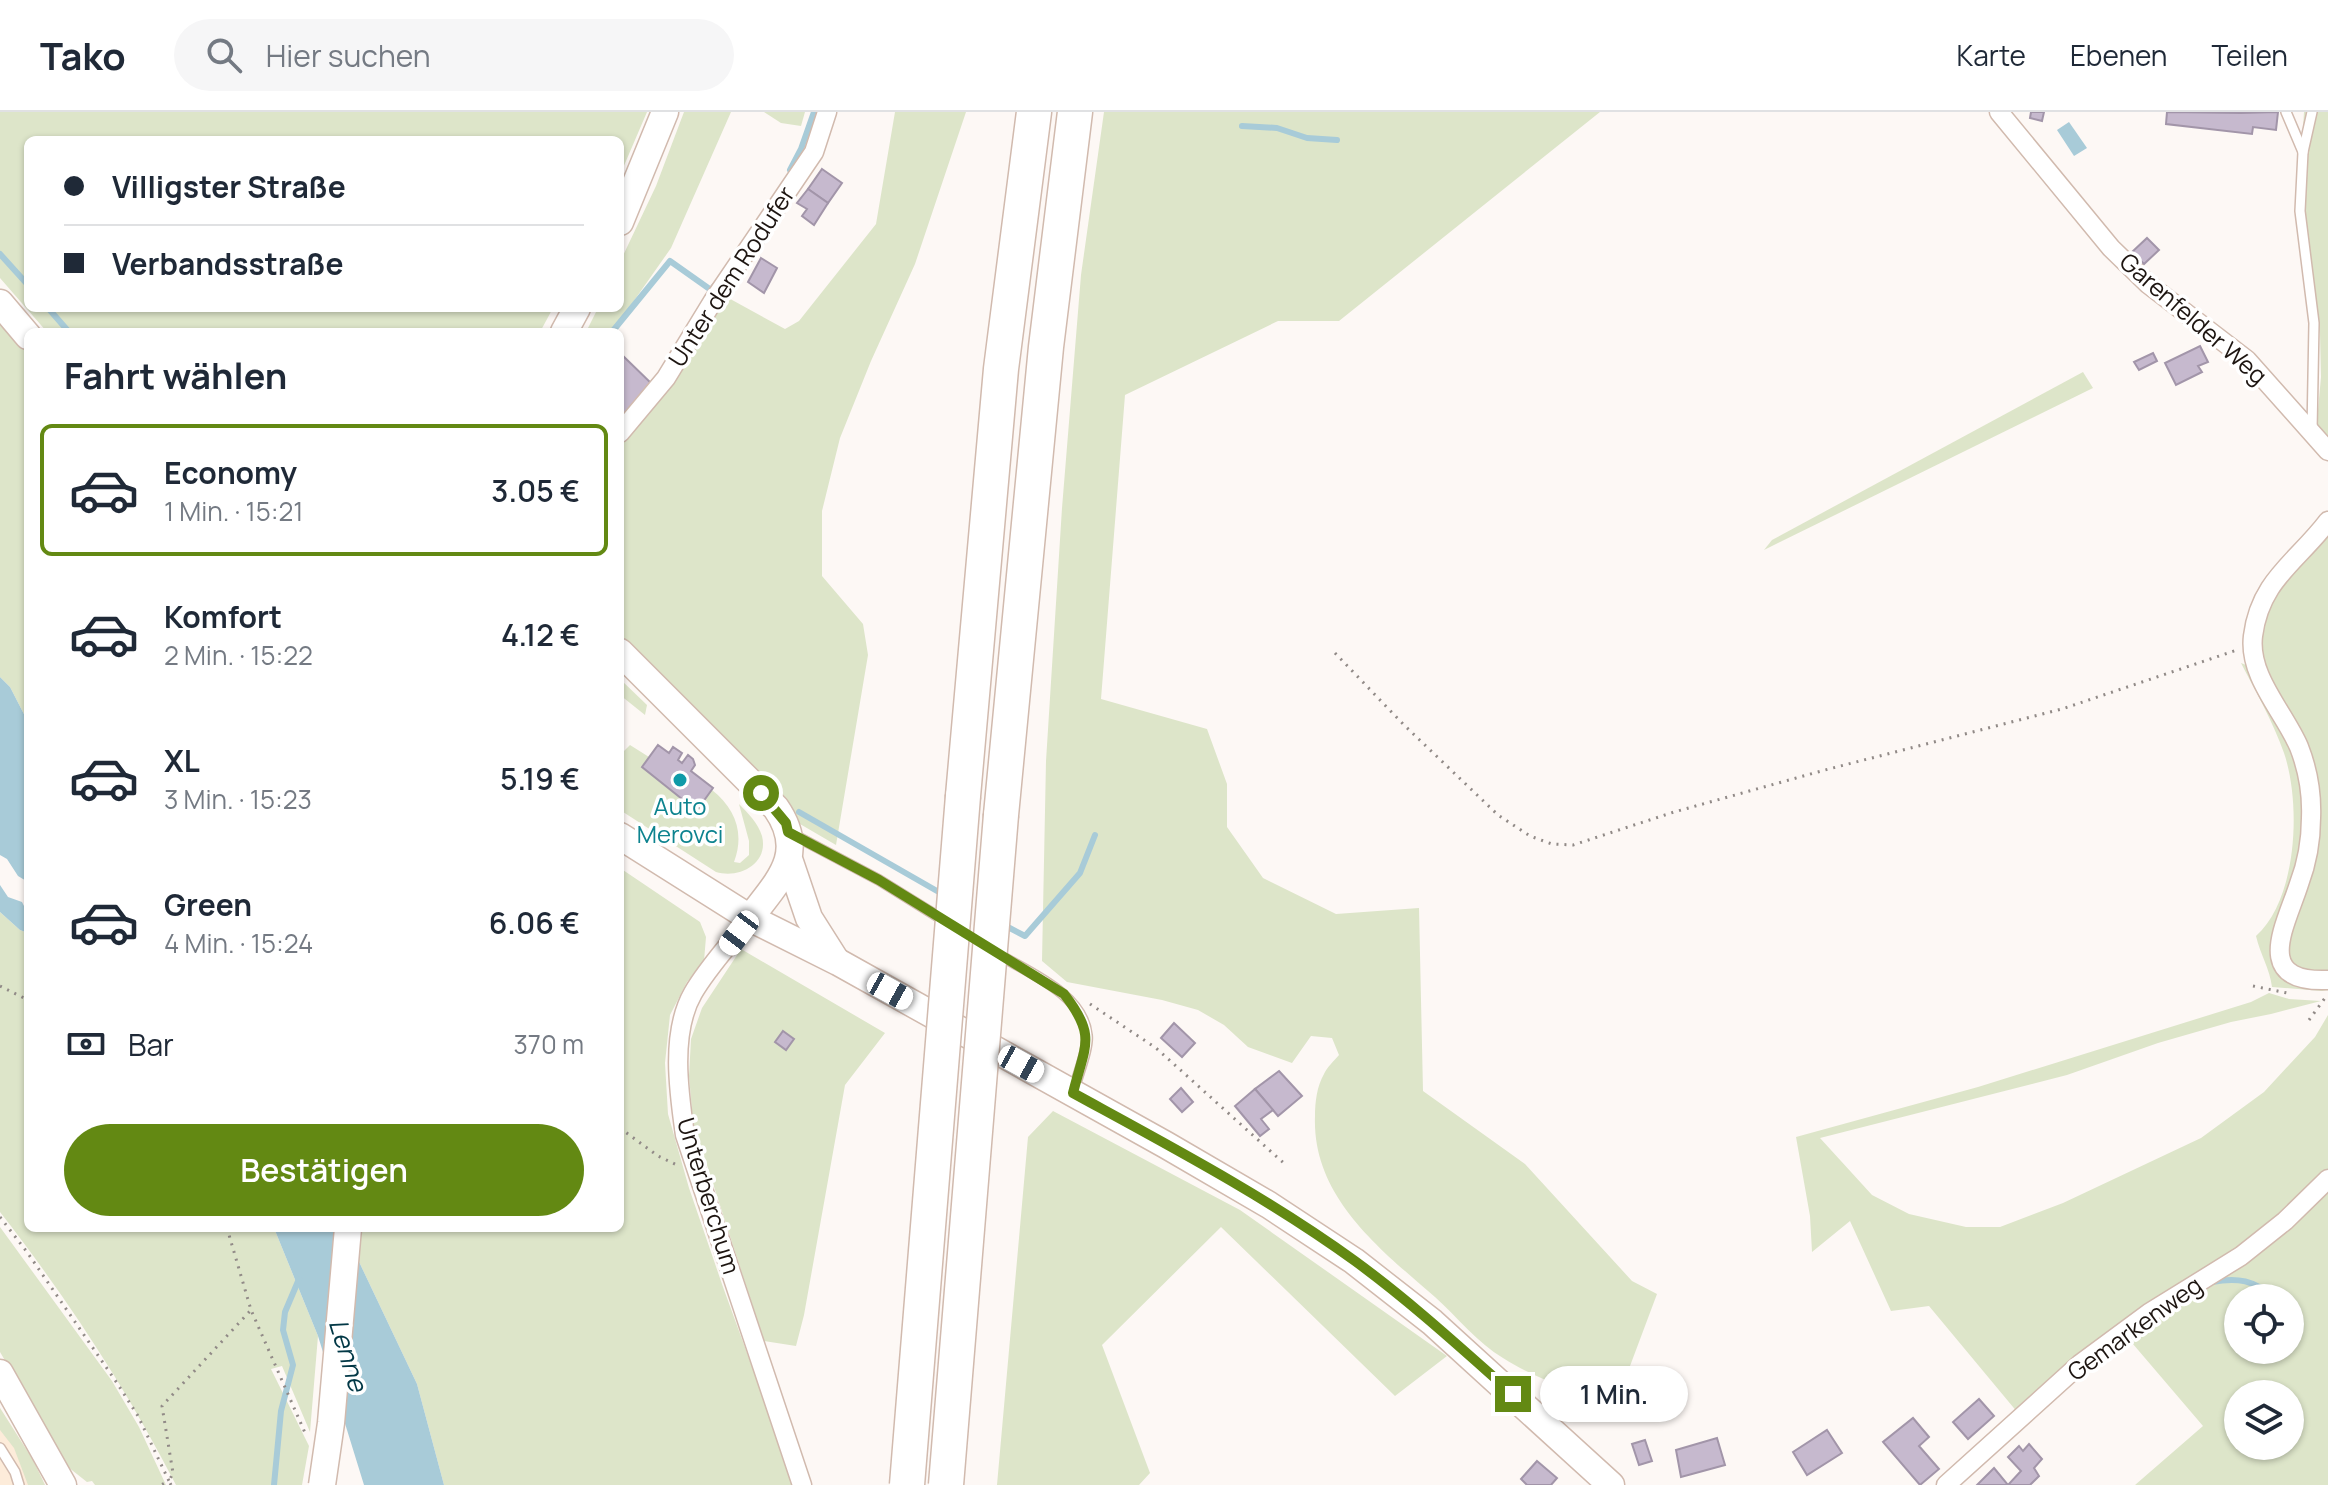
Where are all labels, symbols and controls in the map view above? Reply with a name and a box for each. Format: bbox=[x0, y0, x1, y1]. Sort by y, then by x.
search box bbox=[174, 19, 734, 91]
text: Tako bbox=[40, 29, 126, 81]
icon: search bbox=[202, 33, 246, 77]
text: Hier suchen bbox=[266, 35, 431, 76]
text: Karte bbox=[1957, 36, 2026, 74]
text: Ebenen bbox=[2070, 36, 2168, 74]
text: Teilen bbox=[2212, 36, 2288, 74]
text: Villigster Straße bbox=[112, 166, 346, 207]
street label: Unter dem Rodufer bbox=[660, 179, 802, 373]
text: Verbandsstraße bbox=[112, 243, 344, 284]
street label: Garenfelder Weg bbox=[2113, 245, 2275, 391]
text: Fahrt wählen bbox=[64, 351, 287, 400]
text: Economy bbox=[164, 452, 297, 493]
icon: car bbox=[68, 454, 140, 526]
text: 3.05 € bbox=[491, 470, 580, 511]
text: 1 Min. · 15:21 bbox=[164, 493, 303, 529]
text: Komfort bbox=[164, 596, 282, 637]
icon: car bbox=[68, 598, 140, 670]
text: 4.12 € bbox=[501, 614, 580, 655]
text: 2 Min. · 15:22 bbox=[164, 637, 313, 673]
text: XL bbox=[164, 740, 200, 781]
icon: car bbox=[68, 742, 140, 814]
text: 5.19 € bbox=[500, 758, 580, 799]
marker: Auto Merovci bbox=[671, 771, 689, 789]
route start bbox=[743, 775, 779, 811]
text: 3 Min. · 15:23 bbox=[164, 781, 312, 817]
place label: Auto Merovci bbox=[637, 789, 723, 850]
text: Green bbox=[164, 884, 252, 925]
icon: car bbox=[68, 886, 140, 958]
text: 6.06 € bbox=[489, 902, 580, 943]
car bbox=[715, 907, 763, 959]
text: 4 Min. · 15:24 bbox=[164, 925, 313, 961]
car bbox=[863, 969, 917, 1013]
icon: cash bbox=[64, 1022, 108, 1066]
text: Bar bbox=[128, 1024, 174, 1065]
text: 370 m bbox=[513, 1026, 584, 1062]
car bbox=[994, 1042, 1048, 1086]
street label: Unterberchum bbox=[670, 1113, 749, 1278]
button: Bestätigen bbox=[64, 1124, 584, 1216]
street label: Gemarkenweg bbox=[2060, 1268, 2208, 1388]
map controls bbox=[2224, 1284, 2304, 1460]
button: locate bbox=[2224, 1284, 2304, 1364]
water label: Lenne bbox=[321, 1314, 378, 1397]
callout: 1 Min. bbox=[1541, 1366, 1689, 1422]
route end bbox=[1495, 1376, 1531, 1412]
text: 1 Min. bbox=[1580, 1376, 1648, 1412]
button: layers bbox=[2224, 1380, 2304, 1460]

